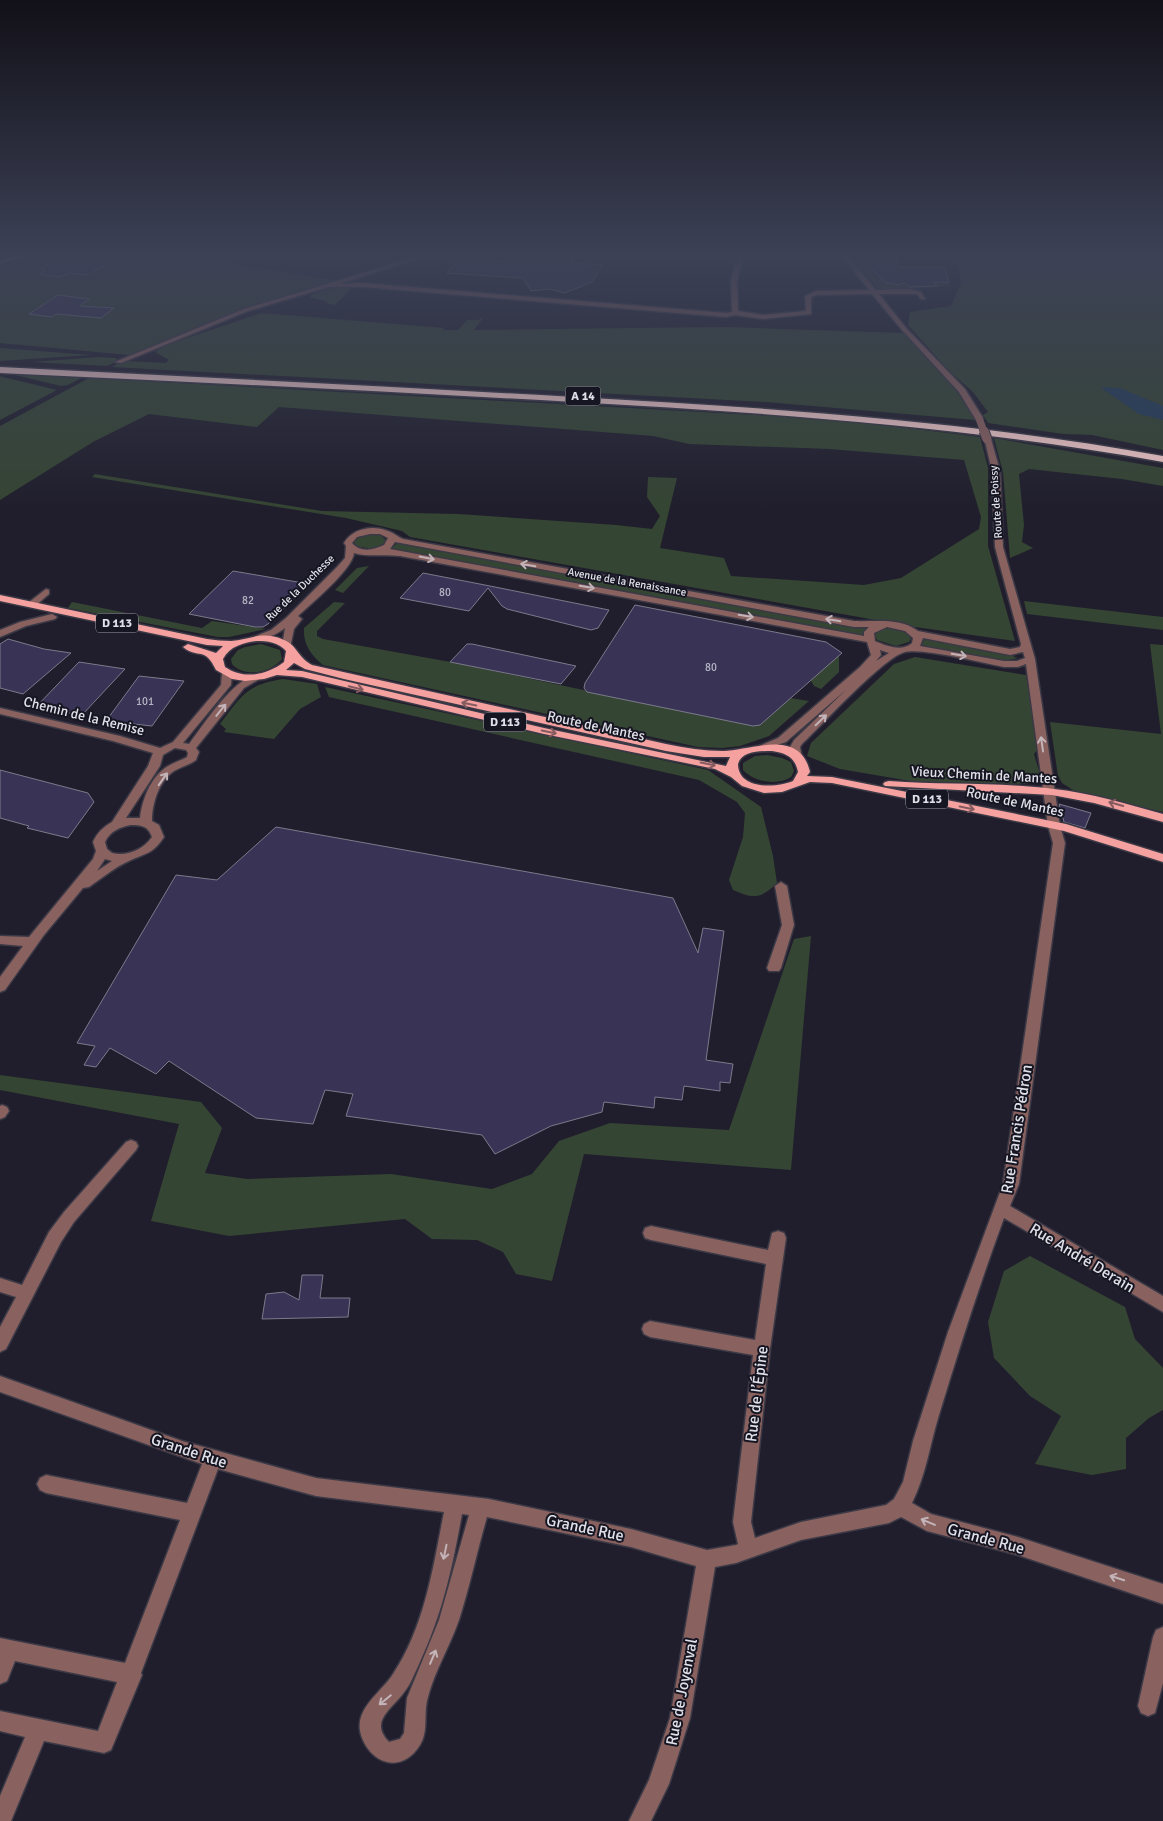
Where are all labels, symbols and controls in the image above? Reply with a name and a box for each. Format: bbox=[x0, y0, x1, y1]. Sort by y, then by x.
road number: A 14 bbox=[566, 386, 600, 406]
street label: Route de Poissy bbox=[987, 464, 1005, 539]
street label: Rue de la Duchesse bbox=[263, 552, 337, 624]
one-way arrow bbox=[418, 553, 434, 563]
one-way arrow bbox=[520, 560, 536, 570]
street label: Avenue de la Renaissance bbox=[567, 565, 687, 599]
one-way arrow bbox=[578, 583, 594, 593]
house number: 80 bbox=[439, 586, 451, 599]
house number: 82 bbox=[242, 594, 254, 607]
one-way arrow bbox=[738, 612, 754, 622]
road number: D 113 bbox=[96, 614, 138, 632]
one-way arrow bbox=[825, 615, 841, 625]
one-way arrow bbox=[951, 651, 967, 661]
house number: 80 bbox=[705, 661, 717, 674]
one-way arrow bbox=[348, 684, 364, 693]
street label: Chemin de la Remise bbox=[22, 693, 146, 739]
house number: 101 bbox=[136, 695, 154, 708]
one-way arrow bbox=[462, 699, 478, 708]
one-way arrow bbox=[216, 704, 227, 717]
street label: Route de Mantes bbox=[546, 707, 646, 745]
road number: D 113 bbox=[484, 712, 526, 732]
one-way arrow bbox=[815, 714, 827, 726]
one-way arrow bbox=[540, 727, 556, 737]
one-way arrow bbox=[1037, 736, 1047, 752]
one-way arrow bbox=[700, 760, 716, 769]
street label: Vieux Chemin de Mantes bbox=[911, 763, 1057, 787]
one-way arrow bbox=[158, 772, 168, 786]
street label: Route de Mantes bbox=[965, 783, 1065, 821]
road number: D 113 bbox=[906, 790, 948, 809]
one-way arrow bbox=[1109, 799, 1125, 808]
one-way arrow bbox=[958, 804, 974, 813]
street label: Rue Francis Pédron bbox=[997, 1063, 1037, 1195]
street label: Rue André Derain bbox=[1026, 1219, 1138, 1297]
street label: Rue de l’Épine bbox=[741, 1345, 773, 1443]
street label: Grande Rue bbox=[148, 1429, 230, 1473]
street label: Grande Rue bbox=[544, 1510, 626, 1546]
one-way arrow bbox=[921, 1516, 936, 1526]
street label: Grande Rue bbox=[945, 1519, 1027, 1559]
one-way arrow bbox=[440, 1544, 449, 1560]
one-way arrow bbox=[1109, 1573, 1125, 1583]
street label: Rue de Joyenval bbox=[662, 1636, 702, 1747]
one-way arrow bbox=[429, 1650, 439, 1665]
one-way arrow bbox=[378, 1695, 391, 1706]

